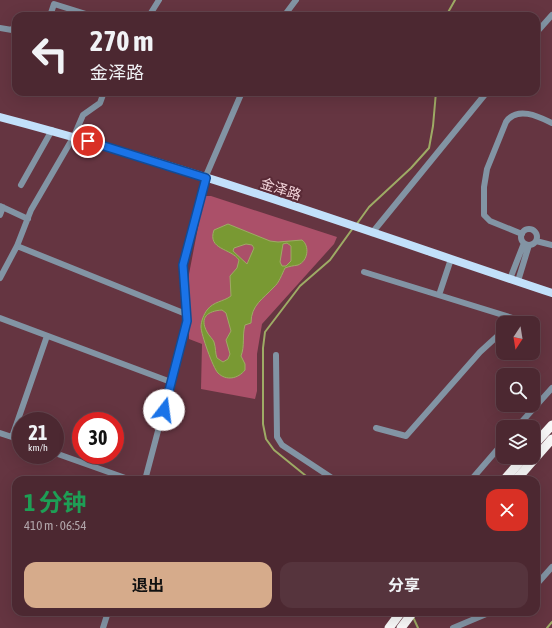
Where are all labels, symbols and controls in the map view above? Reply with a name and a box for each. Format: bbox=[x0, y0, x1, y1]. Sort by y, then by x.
text: 270 m bbox=[90, 25, 153, 57]
icon: left bbox=[24, 28, 76, 80]
text: 金泽路 bbox=[90, 62, 144, 83]
pin bbox=[71, 124, 105, 158]
icon: arrive bbox=[77, 130, 99, 152]
street label: 金泽路 bbox=[259, 175, 303, 203]
north arrow bbox=[496, 316, 540, 360]
map controls bbox=[496, 316, 540, 464]
button: search bbox=[496, 368, 540, 412]
position arrow bbox=[143, 389, 185, 431]
speed limit sign: 30 bbox=[72, 412, 124, 464]
button: layers bbox=[496, 420, 540, 464]
text: 21 bbox=[29, 421, 47, 444]
text: km/h bbox=[28, 442, 48, 453]
text: 1 分钟 bbox=[24, 489, 87, 516]
button: close bbox=[486, 489, 528, 531]
text: 410 m · 06:54 bbox=[24, 518, 87, 533]
button: 退出 bbox=[24, 562, 272, 608]
button: 分享 bbox=[280, 562, 528, 608]

